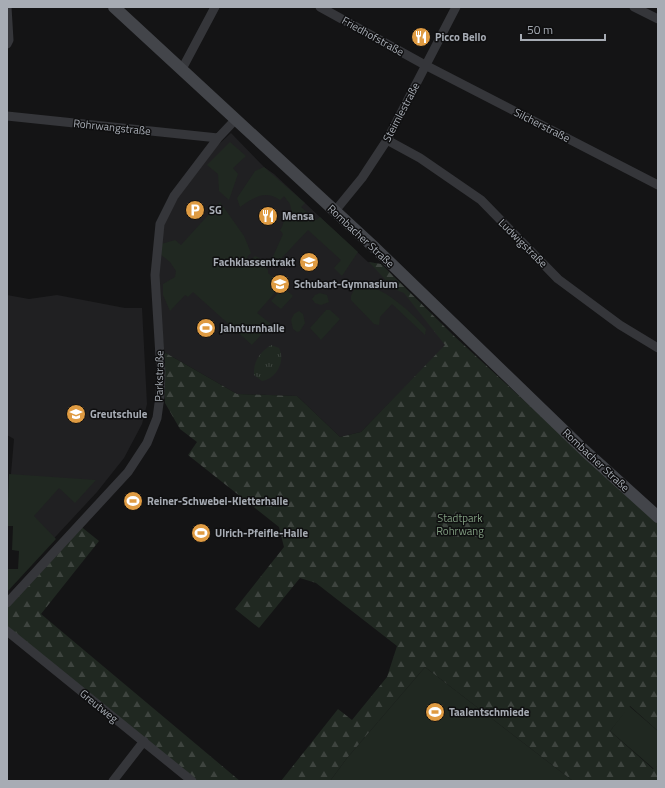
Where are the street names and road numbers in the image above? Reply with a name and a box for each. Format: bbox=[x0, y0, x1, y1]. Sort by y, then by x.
street label: Friedhofstraße bbox=[339, 12, 407, 60]
street label: Steimlestraße bbox=[379, 79, 424, 145]
street label: Silcherstraße bbox=[511, 104, 573, 146]
street label: Rohrwangstraße bbox=[72, 115, 152, 139]
street label: Rombacher Straße bbox=[324, 201, 398, 272]
street label: Ludwigstraße bbox=[495, 215, 551, 271]
street label: Parkstraße bbox=[151, 350, 167, 402]
street label: Rombacher Straße bbox=[559, 425, 633, 496]
street label: Greutweg bbox=[76, 686, 122, 727]

